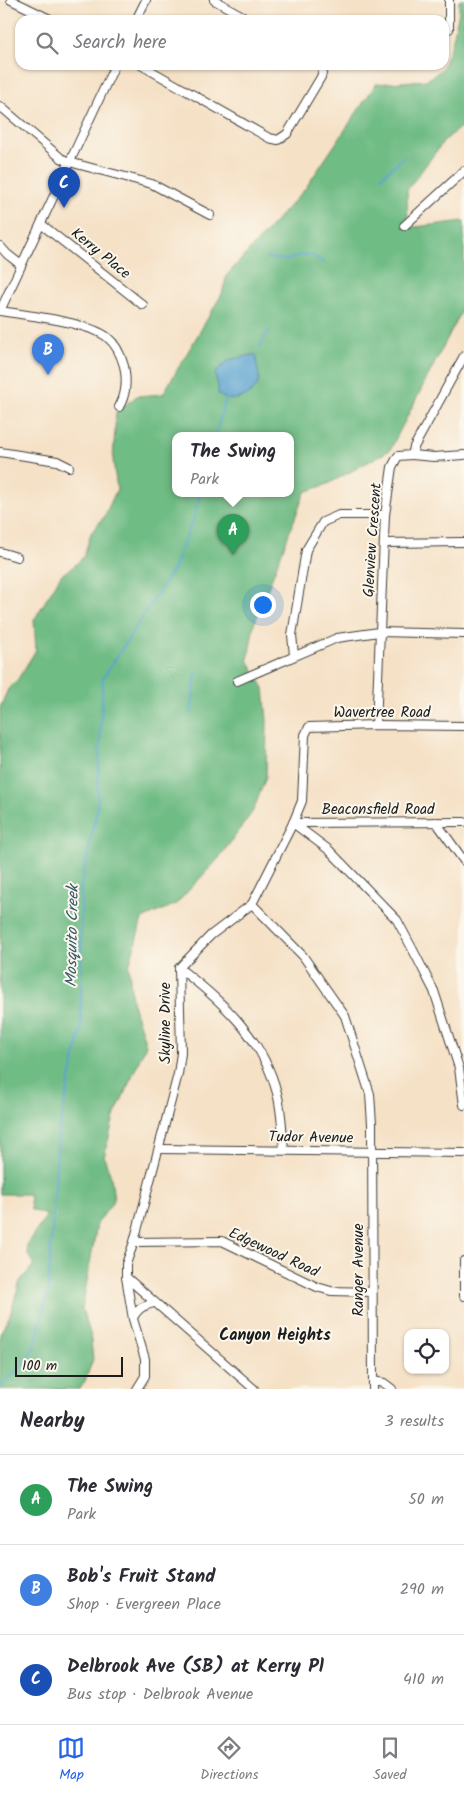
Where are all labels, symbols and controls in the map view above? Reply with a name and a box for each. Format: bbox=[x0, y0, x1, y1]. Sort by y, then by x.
search box bbox=[15, 15, 449, 70]
text: Search here bbox=[73, 28, 167, 58]
icon: search bbox=[33, 29, 61, 57]
pin: C bbox=[48, 167, 80, 208]
street label: Kerry Place bbox=[65, 222, 136, 286]
pin: B bbox=[32, 334, 64, 375]
popup bbox=[172, 432, 294, 497]
text: The Swing bbox=[190, 437, 276, 467]
text: Park bbox=[190, 467, 219, 492]
street label: Glenview Crescent bbox=[357, 482, 389, 598]
pin: A bbox=[217, 514, 249, 555]
your location bbox=[250, 592, 276, 618]
street label: Wavertree Road bbox=[333, 701, 431, 725]
street label: Beaconsfield Road bbox=[321, 798, 435, 822]
water label: Mosquito Creek bbox=[59, 882, 86, 987]
street label: Skyline Drive bbox=[154, 982, 178, 1064]
street label: Tudor Avenue bbox=[268, 1125, 354, 1151]
street label: Edgewood Road bbox=[224, 1221, 323, 1285]
street label: Ranger Avenue bbox=[347, 1223, 371, 1316]
district label: Canyon Heights bbox=[219, 1323, 331, 1348]
map controls bbox=[404, 1329, 449, 1374]
button: locate bbox=[404, 1329, 449, 1374]
scale bar bbox=[15, 1354, 122, 1377]
text: 100 m bbox=[22, 1355, 57, 1377]
text: Nearby bbox=[20, 1405, 85, 1438]
text: 3 results bbox=[385, 1409, 444, 1434]
text: The Swing bbox=[67, 1472, 153, 1502]
text: A bbox=[31, 1487, 41, 1512]
text: 50 m bbox=[408, 1487, 444, 1512]
text: Park bbox=[67, 1502, 96, 1527]
text: Bob's Fruit Stand bbox=[67, 1562, 215, 1592]
text: B bbox=[31, 1577, 41, 1602]
text: 290 m bbox=[400, 1577, 444, 1602]
text: Shop · Evergreen Place bbox=[67, 1592, 221, 1617]
text: Delbrook Ave (SB) at Kerry Pl bbox=[67, 1652, 324, 1682]
text: C bbox=[31, 1667, 41, 1692]
text: 410 m bbox=[403, 1667, 444, 1692]
text: Bus stop · Delbrook Avenue bbox=[67, 1682, 253, 1707]
tab: Map bbox=[57, 1734, 85, 1786]
tab: Directions bbox=[200, 1734, 258, 1786]
tab: Saved bbox=[373, 1734, 407, 1786]

